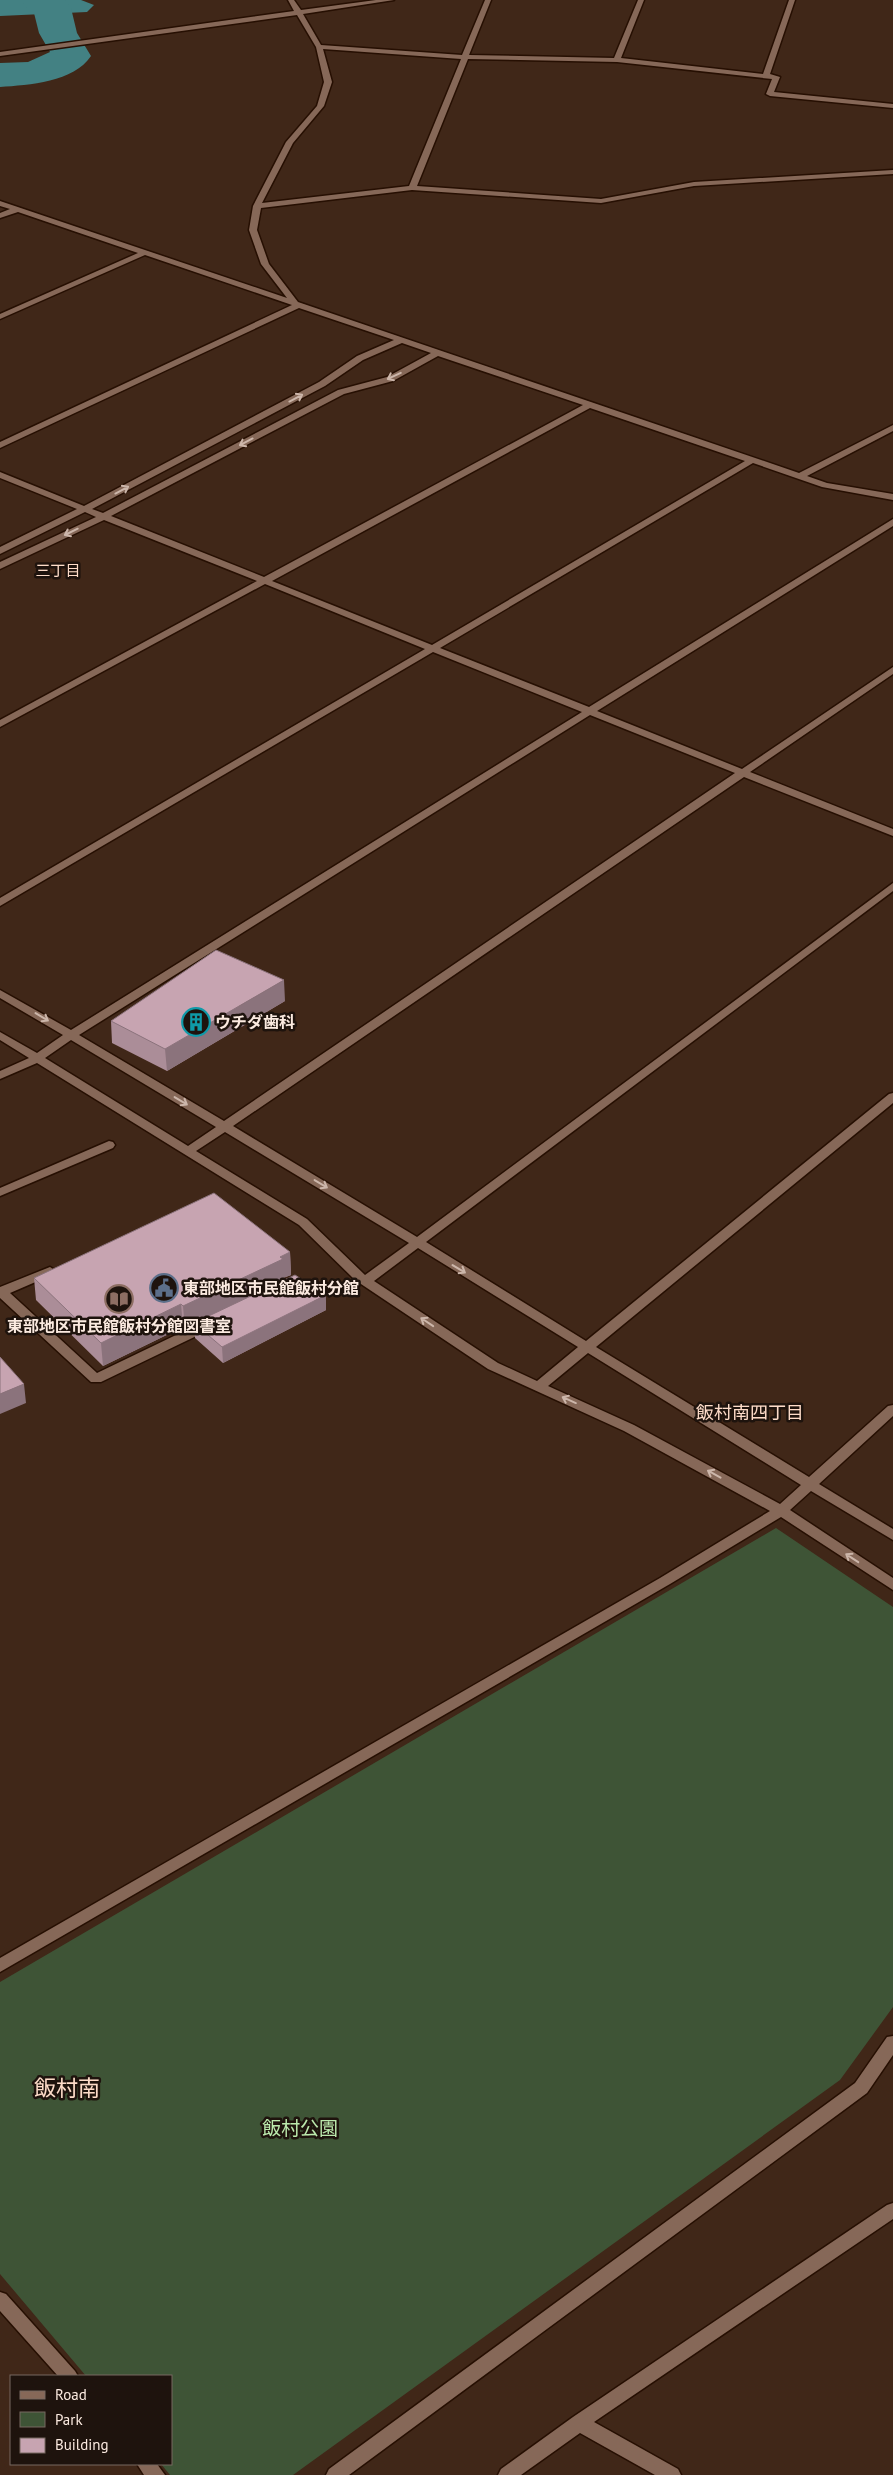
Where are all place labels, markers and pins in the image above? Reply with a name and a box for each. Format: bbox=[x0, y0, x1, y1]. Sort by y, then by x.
building icon: ウチダ歯科 bbox=[181, 1007, 211, 1037]
place label: ウチダ歯科 bbox=[215, 1012, 295, 1032]
public building icon: 東部地区市民館飯村分館 bbox=[149, 1273, 179, 1303]
place label: 東部地区市民館飯村分館 bbox=[183, 1278, 359, 1298]
library icon: 東部地区市民館飯村分館図書室 bbox=[104, 1284, 134, 1314]
place label: 東部地区市民館飯村分館図書室 bbox=[7, 1316, 231, 1336]

